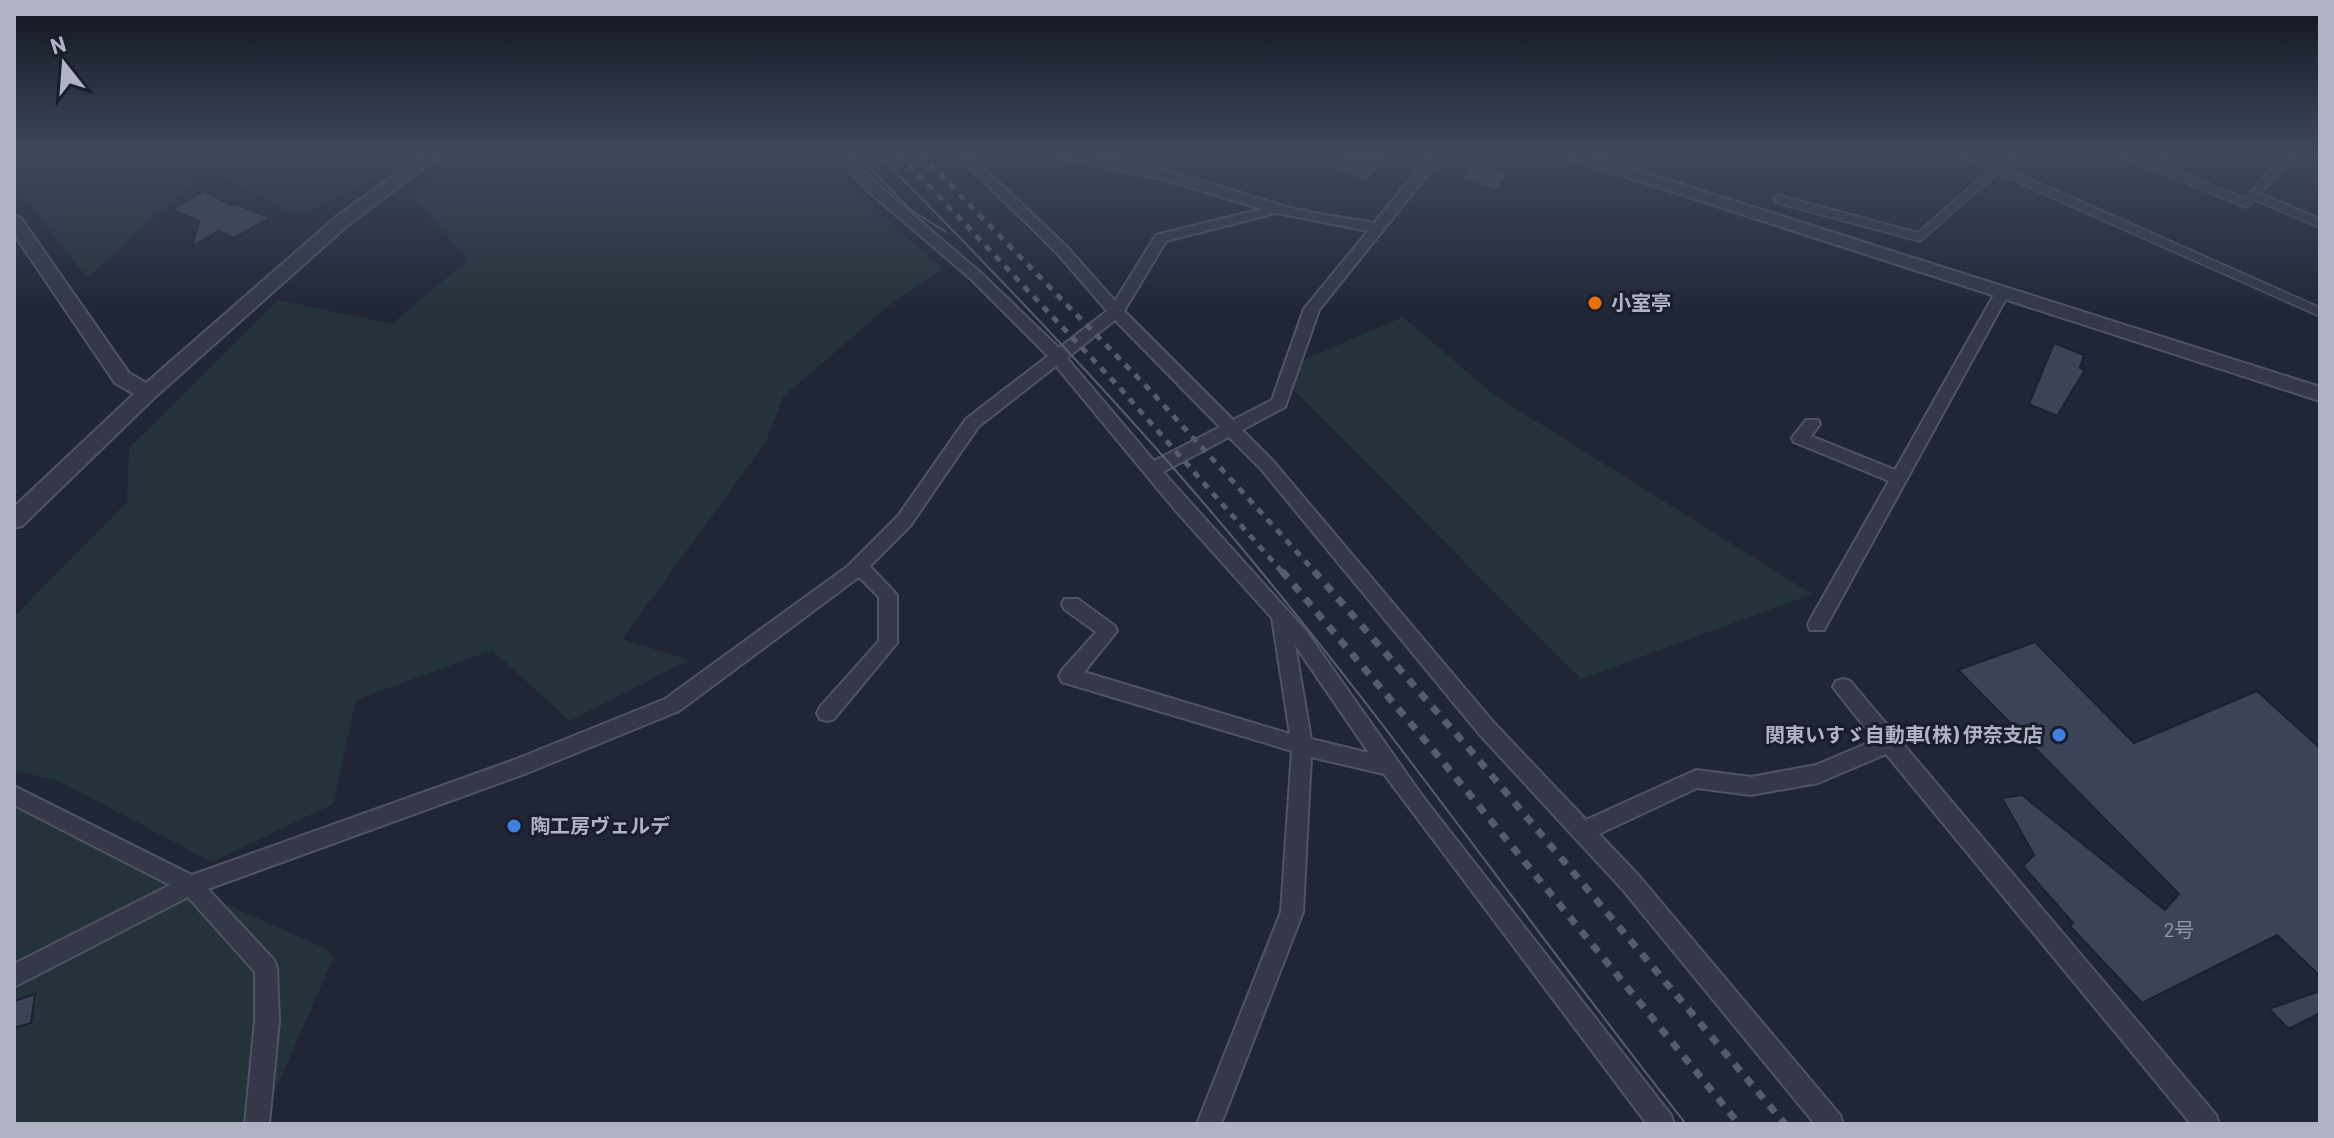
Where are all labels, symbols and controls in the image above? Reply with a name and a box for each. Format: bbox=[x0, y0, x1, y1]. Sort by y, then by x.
north arrow bbox=[24, 24, 104, 104]
text: N bbox=[47, 29, 69, 58]
place label: 小室亭 bbox=[1611, 290, 1671, 314]
marker: 小室亭 bbox=[1586, 294, 1604, 312]
place label: 関東いすゞ自動車(株) 伊奈支店 bbox=[1765, 722, 2043, 746]
marker: 関東いすゞ自動車(株) 伊奈支店 bbox=[2050, 726, 2068, 744]
place label: 陶工房ヴェルデ bbox=[530, 813, 670, 837]
marker: 陶工房ヴェルデ bbox=[505, 817, 523, 835]
house number: 2号 bbox=[2164, 917, 2194, 941]

